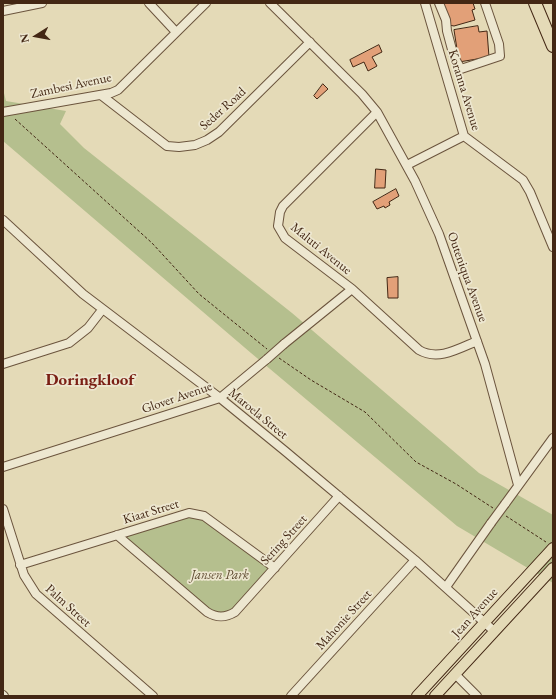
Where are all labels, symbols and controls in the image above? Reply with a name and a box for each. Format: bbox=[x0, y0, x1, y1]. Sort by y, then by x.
north arrow bbox=[16, 16, 56, 56]
text: N bbox=[16, 33, 32, 44]
street label: Koranna Avenue bbox=[444, 48, 484, 132]
street label: Zambesi Avenue bbox=[29, 70, 113, 102]
street label: Seder Road bbox=[197, 84, 249, 134]
street label: Maluti Avenue bbox=[287, 220, 355, 278]
street label: Outeniqua Avenue bbox=[443, 230, 491, 324]
district label: Doringkloof bbox=[46, 370, 134, 390]
street label: Glover Avenue bbox=[140, 379, 214, 417]
street label: Maroela Street bbox=[225, 385, 291, 443]
street label: Kiaat Street bbox=[121, 496, 181, 528]
street label: Sering Street bbox=[257, 512, 311, 568]
park label: Jansen Park bbox=[191, 567, 249, 583]
street label: Palm Street bbox=[42, 581, 94, 631]
street label: Jean Avenue bbox=[449, 585, 501, 641]
street label: Mahonie Street bbox=[313, 587, 375, 653]

